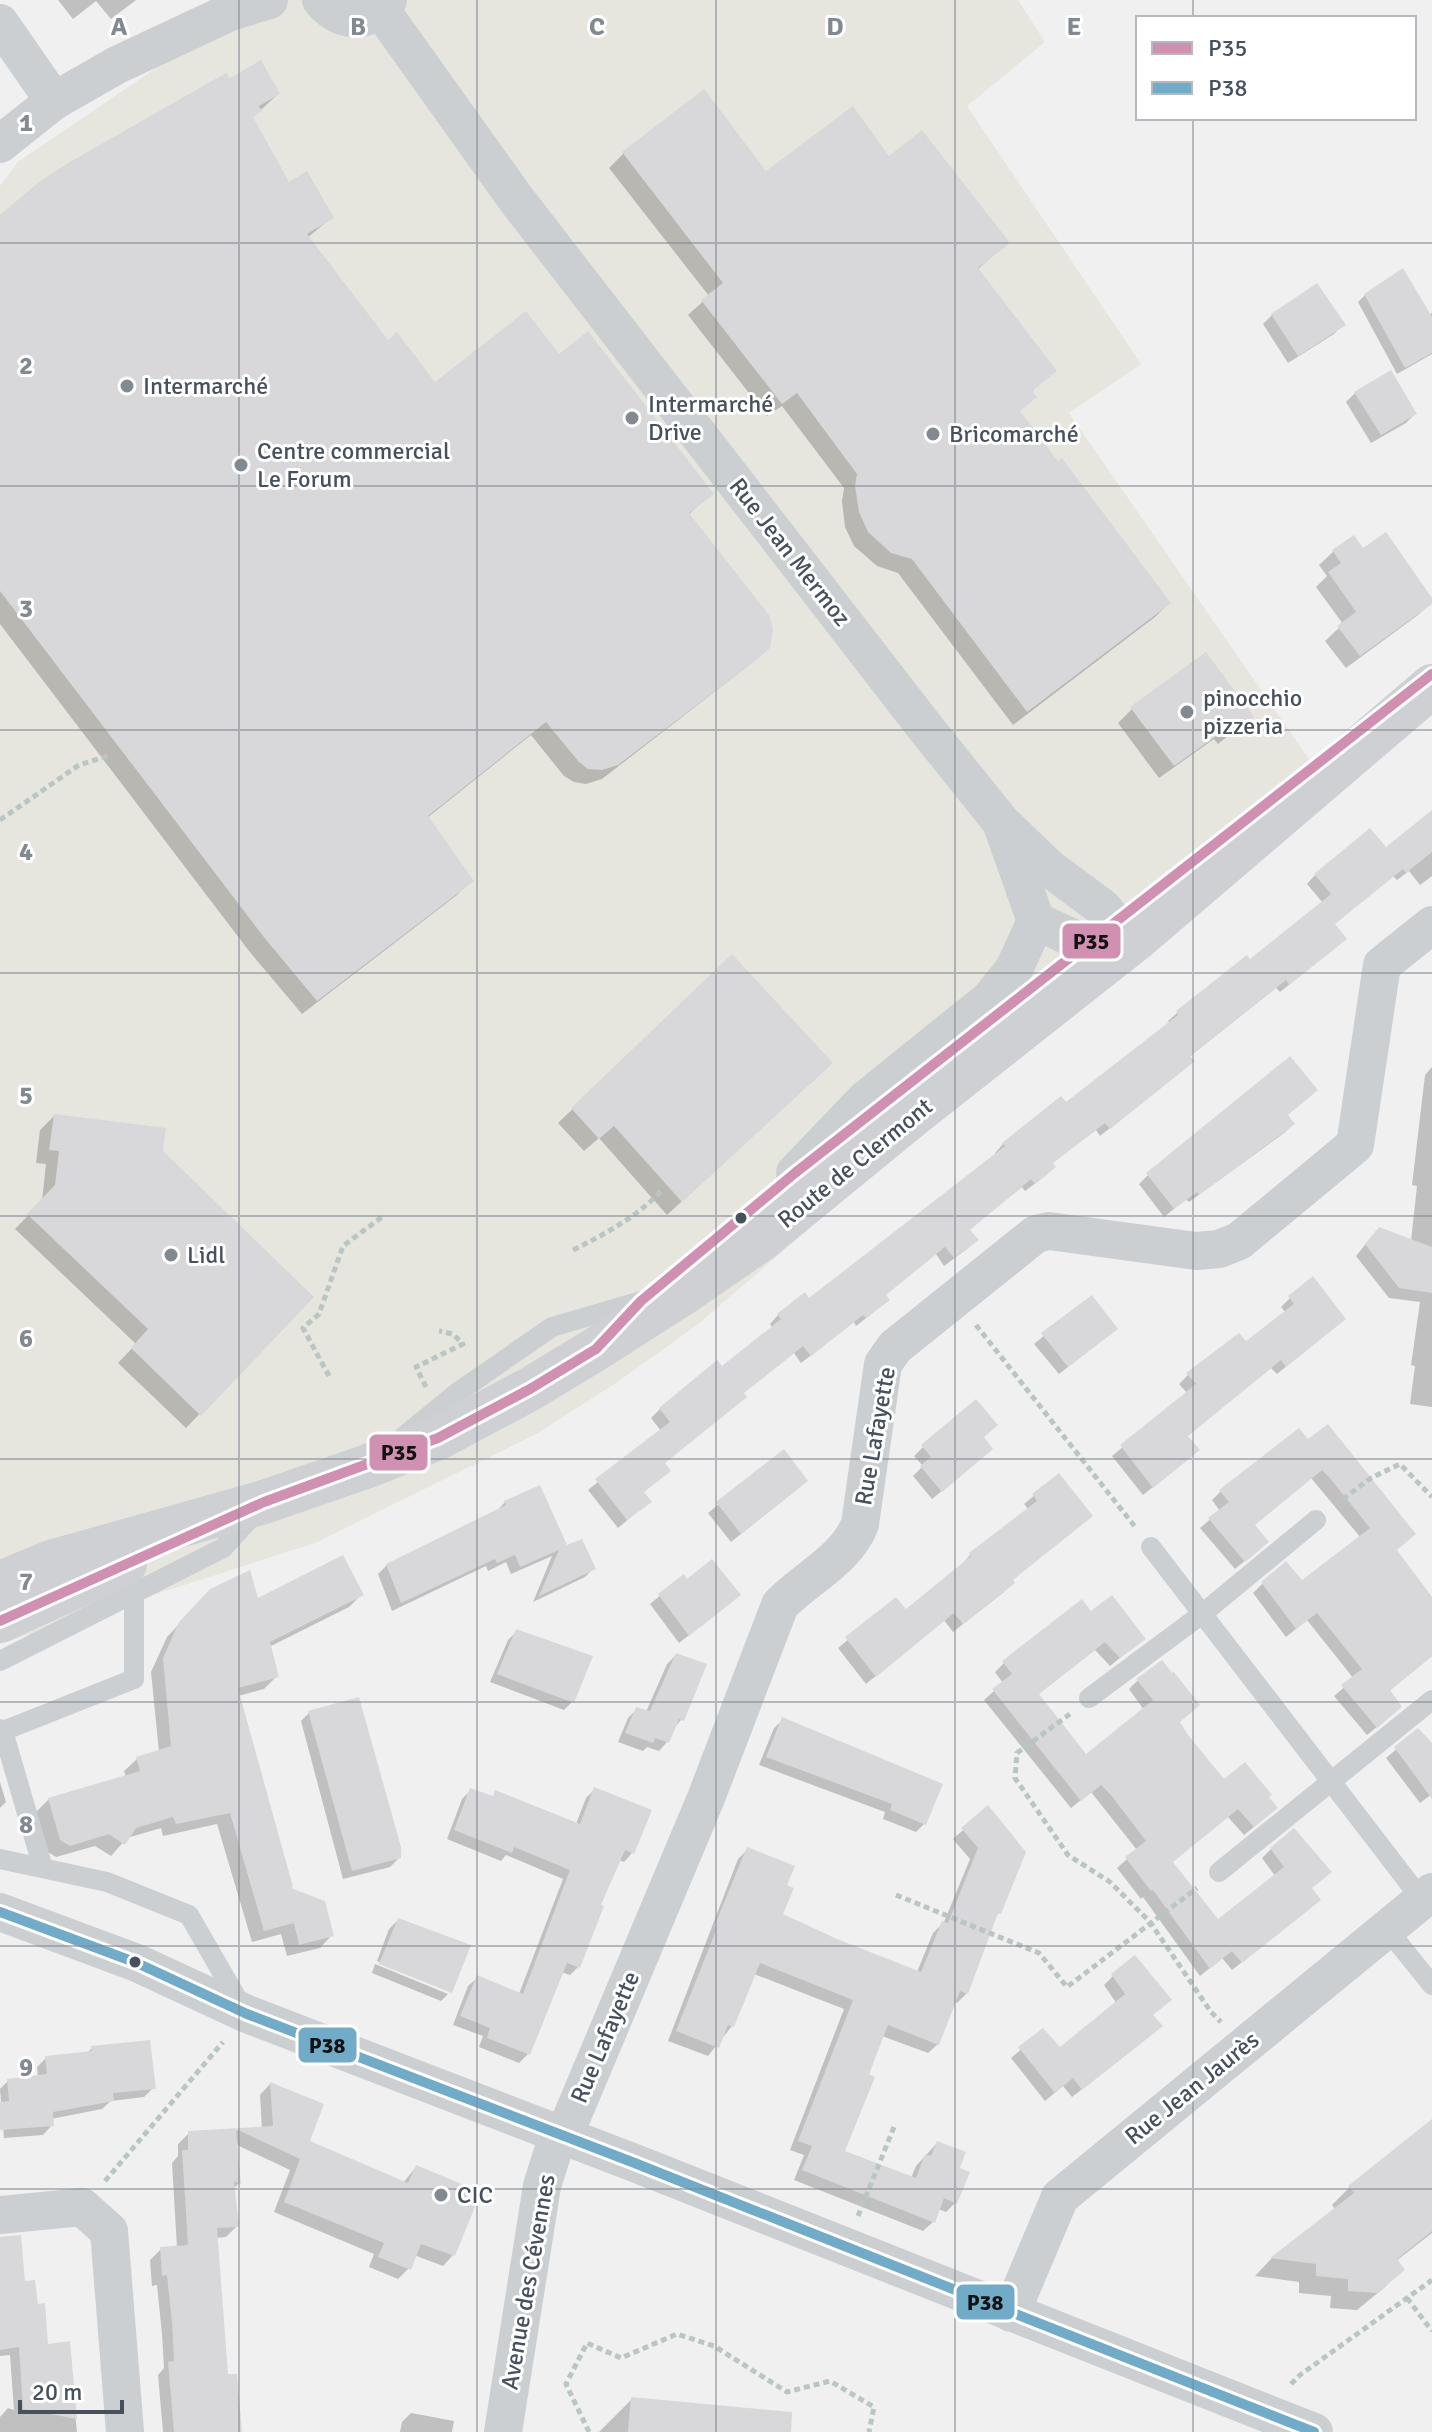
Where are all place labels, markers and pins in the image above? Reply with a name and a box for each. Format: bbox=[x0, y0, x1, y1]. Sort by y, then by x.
place label: Intermarché bbox=[143, 371, 268, 401]
marker: Intermarché bbox=[118, 377, 136, 395]
place label: Intermarché Drive bbox=[648, 389, 773, 447]
marker: Intermarché Drive bbox=[623, 409, 641, 427]
place label: Bricomarché bbox=[949, 419, 1079, 449]
marker: Bricomarché bbox=[924, 425, 942, 443]
place label: Centre commercial Le Forum bbox=[257, 436, 450, 494]
marker: Centre commercial Le Forum bbox=[232, 456, 250, 474]
place label: pinocchio pizzeria bbox=[1203, 683, 1302, 741]
marker: pinocchio pizzeria bbox=[1178, 703, 1196, 721]
unlabelled marker bbox=[733, 1210, 749, 1226]
place label: Lidl bbox=[187, 1240, 225, 1270]
marker: Lidl bbox=[162, 1246, 180, 1264]
unlabelled marker bbox=[127, 1954, 143, 1970]
place label: CIC bbox=[457, 2180, 493, 2210]
marker: CIC bbox=[432, 2186, 450, 2204]

